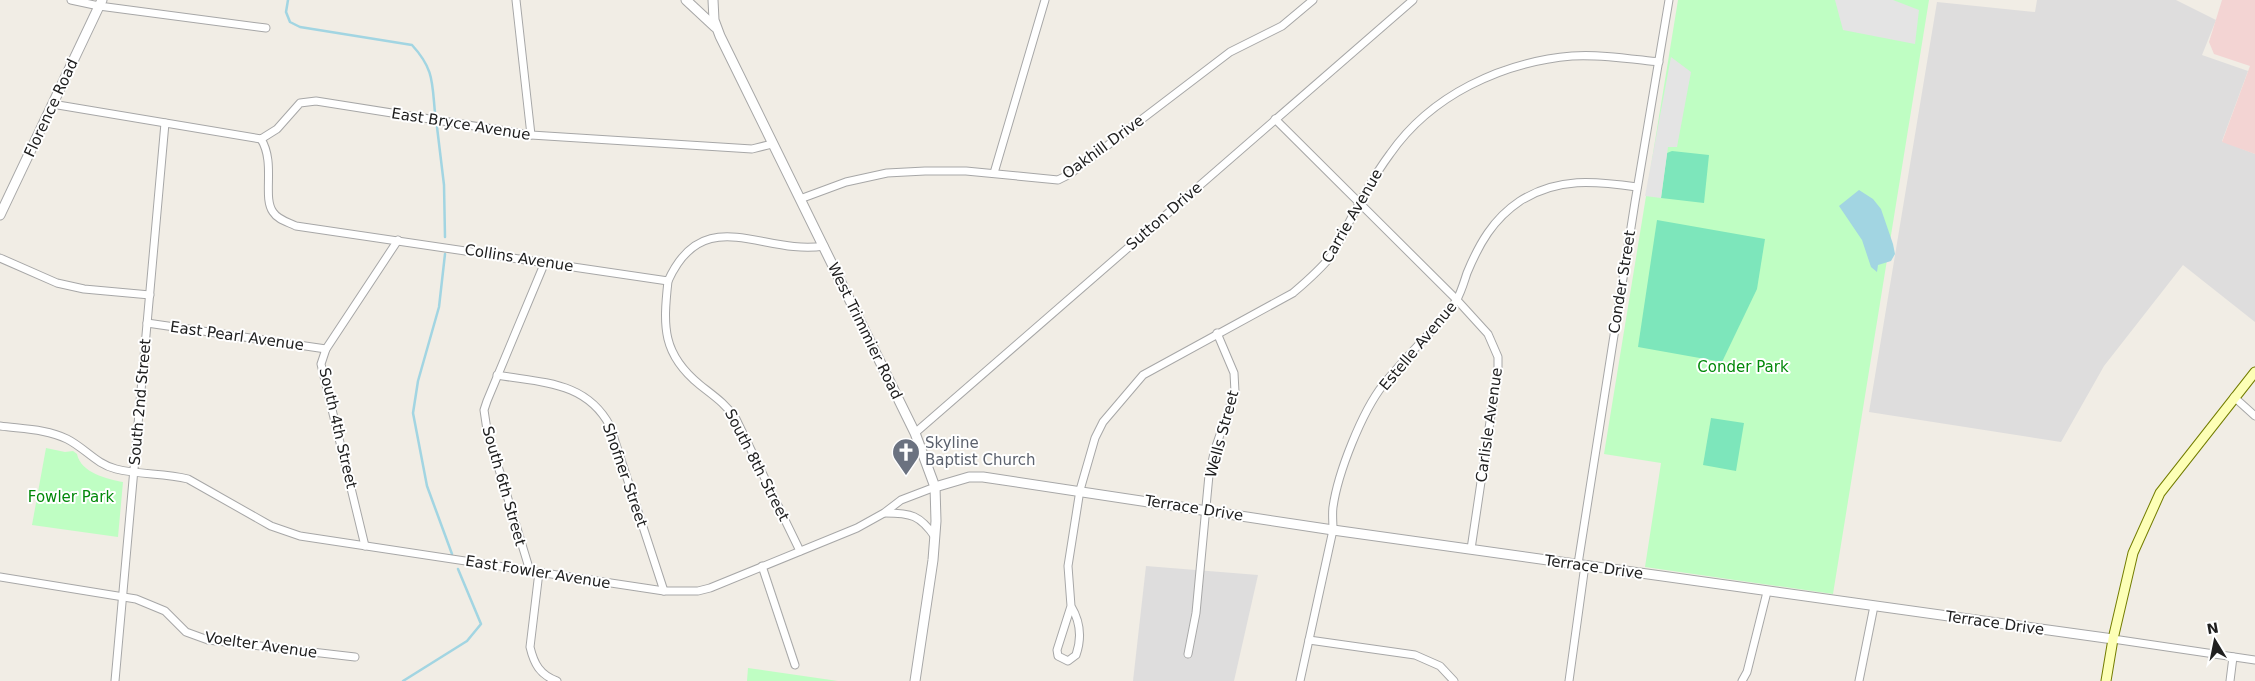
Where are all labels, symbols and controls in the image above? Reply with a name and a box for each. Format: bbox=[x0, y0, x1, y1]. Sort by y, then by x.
street label: Florence Road bbox=[20, 56, 82, 160]
street label: East Bryce Avenue bbox=[390, 104, 532, 144]
street label: Oakhill Drive bbox=[1059, 111, 1147, 183]
street label: Carrie Avenue bbox=[1318, 166, 1386, 266]
street label: Sutton Drive bbox=[1123, 178, 1205, 254]
street label: Conder Street bbox=[1605, 229, 1639, 335]
street label: Collins Avenue bbox=[463, 241, 575, 275]
street label: West Trimmier Road bbox=[824, 260, 906, 402]
street label: Estelle Avenue bbox=[1376, 298, 1460, 394]
street label: East Pearl Avenue bbox=[169, 318, 305, 354]
street label: South 2nd Street bbox=[125, 338, 155, 466]
park label: Conder Park bbox=[1697, 358, 1789, 376]
street label: South 4th Street bbox=[315, 366, 361, 490]
street label: Carlisle Avenue bbox=[1472, 366, 1506, 484]
street label: Wells Street bbox=[1202, 388, 1242, 480]
street label: South 8th Street bbox=[721, 406, 793, 524]
street label: Shofner Street bbox=[599, 421, 651, 529]
street label: South 6th Street bbox=[478, 424, 530, 548]
place label: Skyline Baptist Church bbox=[925, 434, 1036, 469]
church icon: Skyline Baptist Church bbox=[891, 437, 921, 476]
park label: Fowler Park bbox=[28, 488, 114, 506]
street label: Terrace Drive bbox=[1143, 491, 1244, 525]
street label: Terrace Drive bbox=[1543, 551, 1644, 583]
street label: East Fowler Avenue bbox=[464, 552, 612, 592]
street label: Terrace Drive bbox=[1944, 607, 2045, 639]
north arrow bbox=[2190, 616, 2240, 666]
text: N bbox=[2206, 619, 2220, 637]
street label: Voelter Avenue bbox=[204, 628, 318, 662]

